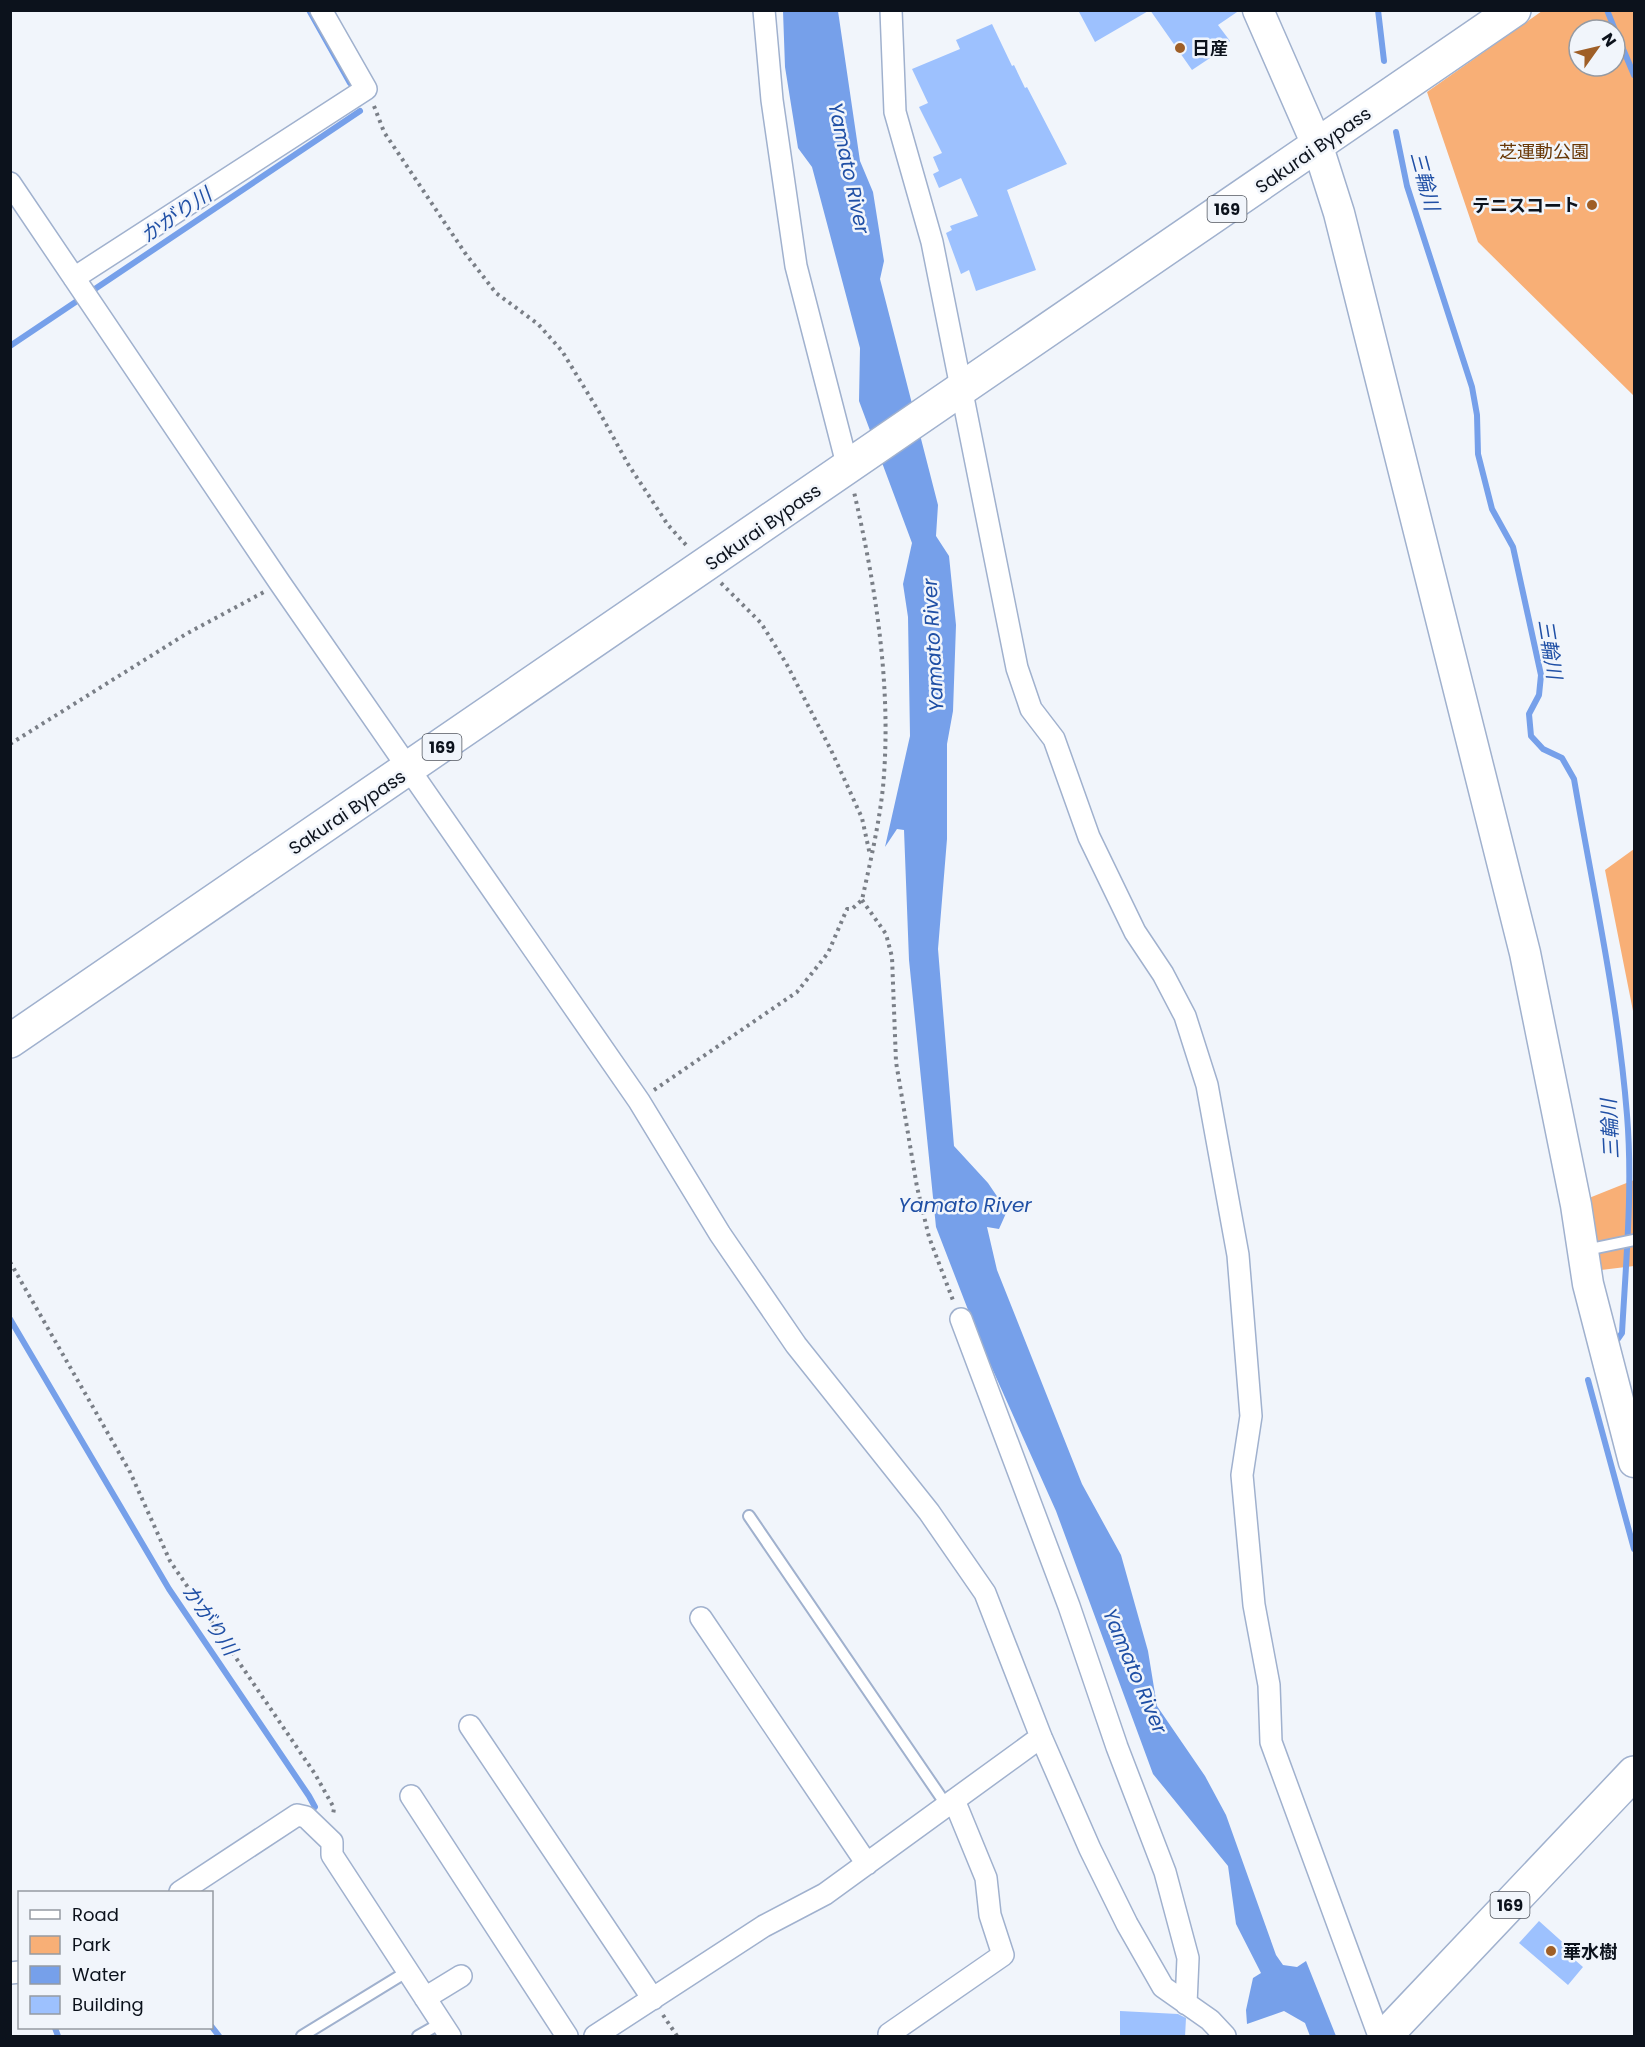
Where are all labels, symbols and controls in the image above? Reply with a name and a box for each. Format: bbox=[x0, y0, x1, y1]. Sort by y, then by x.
north arrow bbox=[1567, 18, 1627, 78]
text: N bbox=[1596, 28, 1622, 51]
place label: 日産 bbox=[1192, 36, 1228, 61]
marker: 日産 bbox=[1173, 41, 1187, 55]
water label: Yamato River bbox=[821, 100, 877, 237]
street label: Sakurai Bypass bbox=[1250, 101, 1376, 199]
park label: 芝運動公園 bbox=[1499, 139, 1589, 164]
water label: 三輪川 bbox=[1404, 148, 1447, 216]
water label: かがり川 bbox=[135, 180, 219, 249]
place label: テニスコート bbox=[1472, 193, 1580, 218]
road number: 169 bbox=[1208, 196, 1246, 222]
marker: テニスコート bbox=[1585, 198, 1599, 212]
street label: Sakurai Bypass bbox=[700, 478, 826, 576]
water label: Yamato River bbox=[915, 577, 950, 712]
water label: 三輪川 bbox=[1531, 617, 1569, 683]
road number: 169 bbox=[422, 734, 462, 760]
street label: Sakurai Bypass bbox=[284, 764, 410, 860]
water label: 三輪川 bbox=[1594, 1096, 1626, 1160]
water label: Yamato River bbox=[898, 1191, 1032, 1219]
water label: かがり川 bbox=[176, 1579, 245, 1663]
water label: Yamato River bbox=[1096, 1604, 1174, 1738]
legend bbox=[18, 1891, 213, 2029]
road number: 169 bbox=[1490, 1892, 1530, 1918]
text: Road bbox=[72, 1902, 119, 1927]
text: Park bbox=[72, 1932, 111, 1957]
place label: 華水樹 bbox=[1563, 1939, 1617, 1964]
marker: 華水樹 bbox=[1544, 1944, 1558, 1958]
text: Water bbox=[72, 1962, 126, 1987]
text: Building bbox=[72, 1992, 144, 2017]

